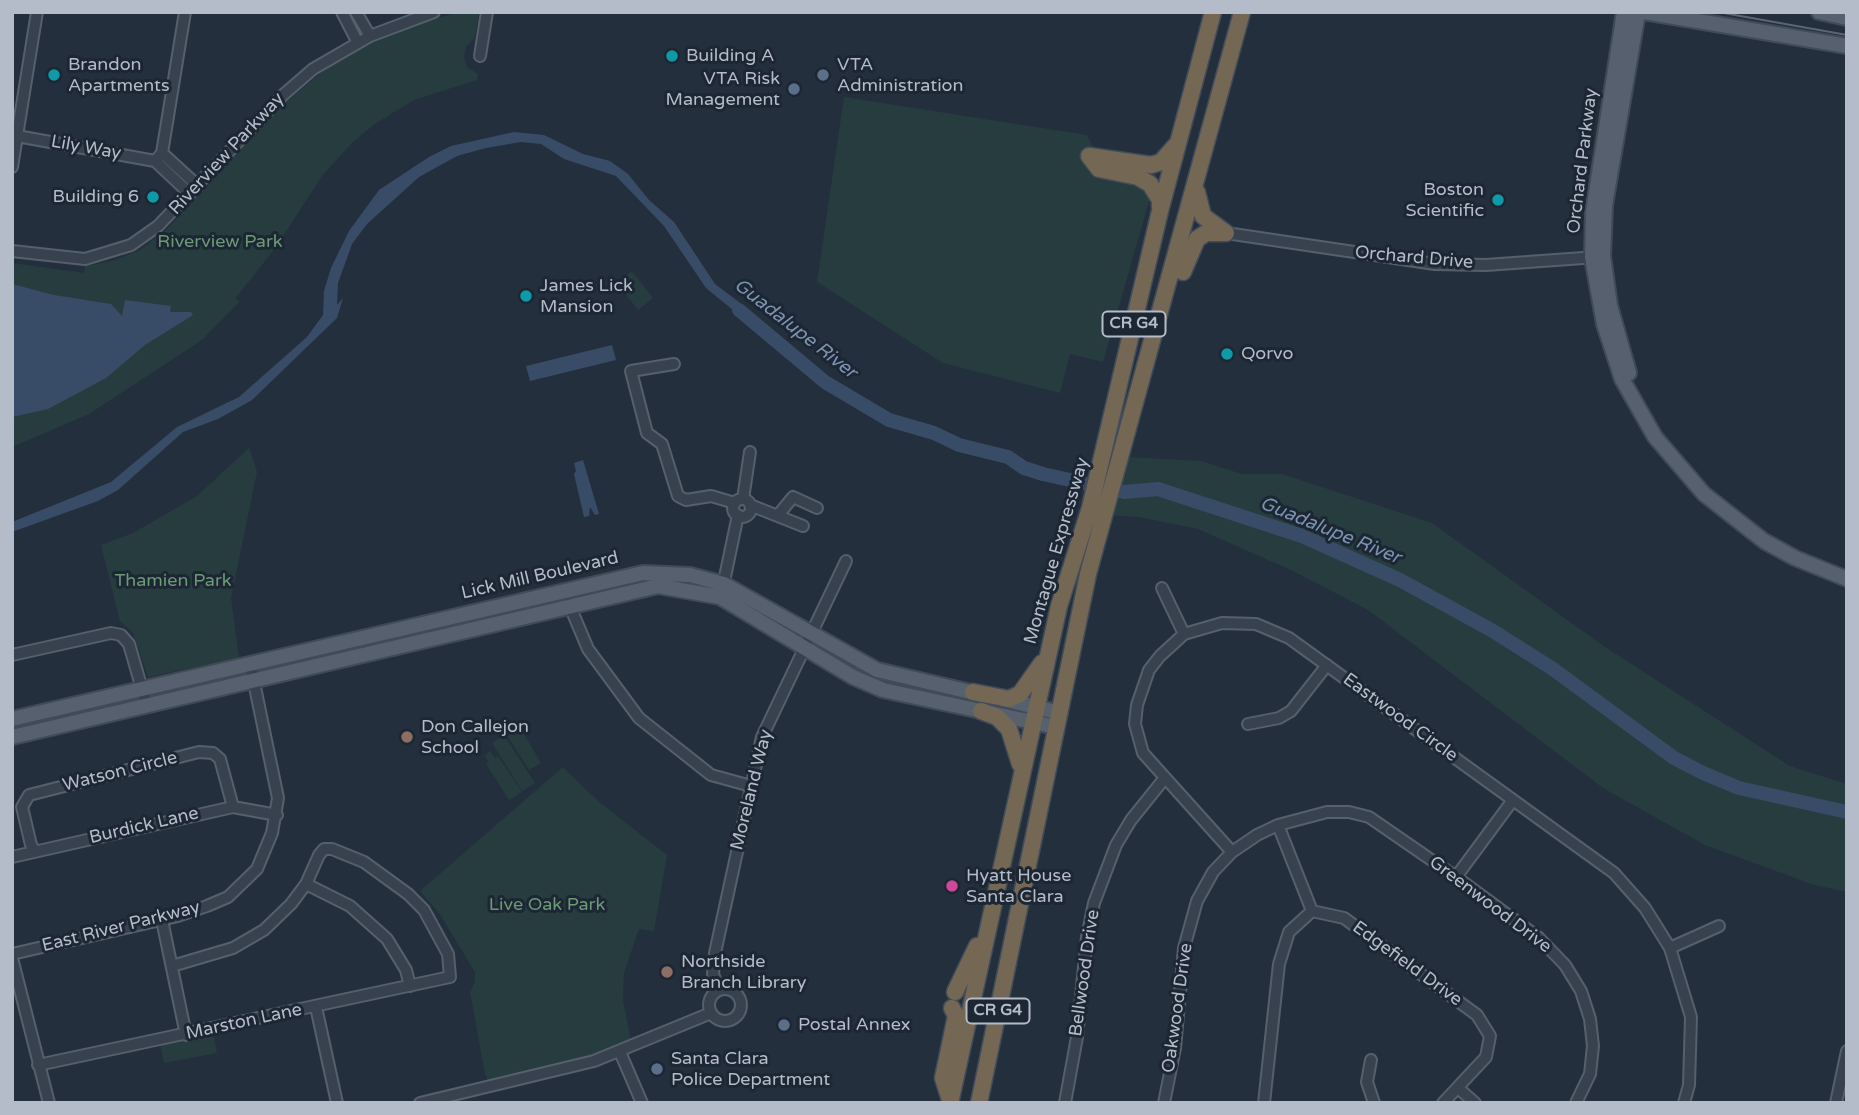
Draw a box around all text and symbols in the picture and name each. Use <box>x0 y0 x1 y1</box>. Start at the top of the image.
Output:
place label: Building A <box>686 45 775 67</box>
marker: Building A <box>664 48 680 64</box>
place label: Brandon Apartments <box>68 54 170 96</box>
place label: VTA Administration <box>837 54 964 96</box>
marker: Brandon Apartments <box>46 67 62 83</box>
marker: VTA Administration <box>815 67 831 83</box>
place label: VTA Risk Management <box>666 68 780 110</box>
marker: VTA Risk Management <box>786 81 802 97</box>
street label: Orchard Parkway <box>1563 87 1603 235</box>
street label: Riverview Parkway <box>165 88 289 220</box>
street label: Lily Way <box>49 131 123 165</box>
place label: Boston Scientific <box>1405 179 1484 222</box>
place label: Building 6 <box>53 186 139 208</box>
marker: Building 6 <box>145 189 161 205</box>
marker: Boston Scientific <box>1490 192 1506 208</box>
park label: Riverview Park <box>157 231 283 253</box>
street label: Orchard Drive <box>1354 242 1474 274</box>
water label: Guadalupe River <box>729 274 861 384</box>
place label: James Lick Mansion <box>540 275 633 318</box>
marker: James Lick Mansion <box>518 288 534 304</box>
road number: CR G4 <box>1102 312 1166 336</box>
place label: Qorvo <box>1241 343 1293 365</box>
marker: Qorvo <box>1219 346 1235 362</box>
street label: Montague Expressway <box>1020 455 1094 647</box>
water label: Guadalupe River <box>1256 492 1404 570</box>
street label: Lick Mill Boulevard <box>459 547 621 605</box>
park label: Thamien Park <box>114 570 232 592</box>
street label: Eastwood Circle <box>1338 669 1462 767</box>
place label: Don Callejon School <box>421 716 529 758</box>
street label: Moreland Way <box>727 727 777 853</box>
marker: Don Callejon School <box>399 729 415 745</box>
street label: Watson Circle <box>60 747 180 797</box>
street label: Burdick Lane <box>87 803 201 849</box>
street label: Greenwood Drive <box>1424 852 1556 958</box>
place label: Hyatt House Santa Clara <box>966 865 1071 908</box>
marker: Hyatt House Santa Clara <box>944 878 960 894</box>
park label: Live Oak Park <box>489 894 605 916</box>
street label: East River Parkway <box>40 897 202 957</box>
street label: Bellwood Drive <box>1065 908 1105 1038</box>
street label: Edgefield Drive <box>1348 917 1466 1011</box>
street label: Oakwood Drive <box>1158 942 1198 1074</box>
place label: Northside Branch Library <box>681 951 806 993</box>
marker: Northside Branch Library <box>659 964 675 980</box>
road number: CR G4 <box>967 998 1030 1023</box>
street label: Marston Lane <box>184 999 304 1045</box>
place label: Postal Annex <box>798 1014 911 1036</box>
marker: Postal Annex <box>776 1017 792 1033</box>
place label: Santa Clara Police Department <box>671 1048 830 1090</box>
marker: Santa Clara Police Department <box>649 1061 665 1077</box>

